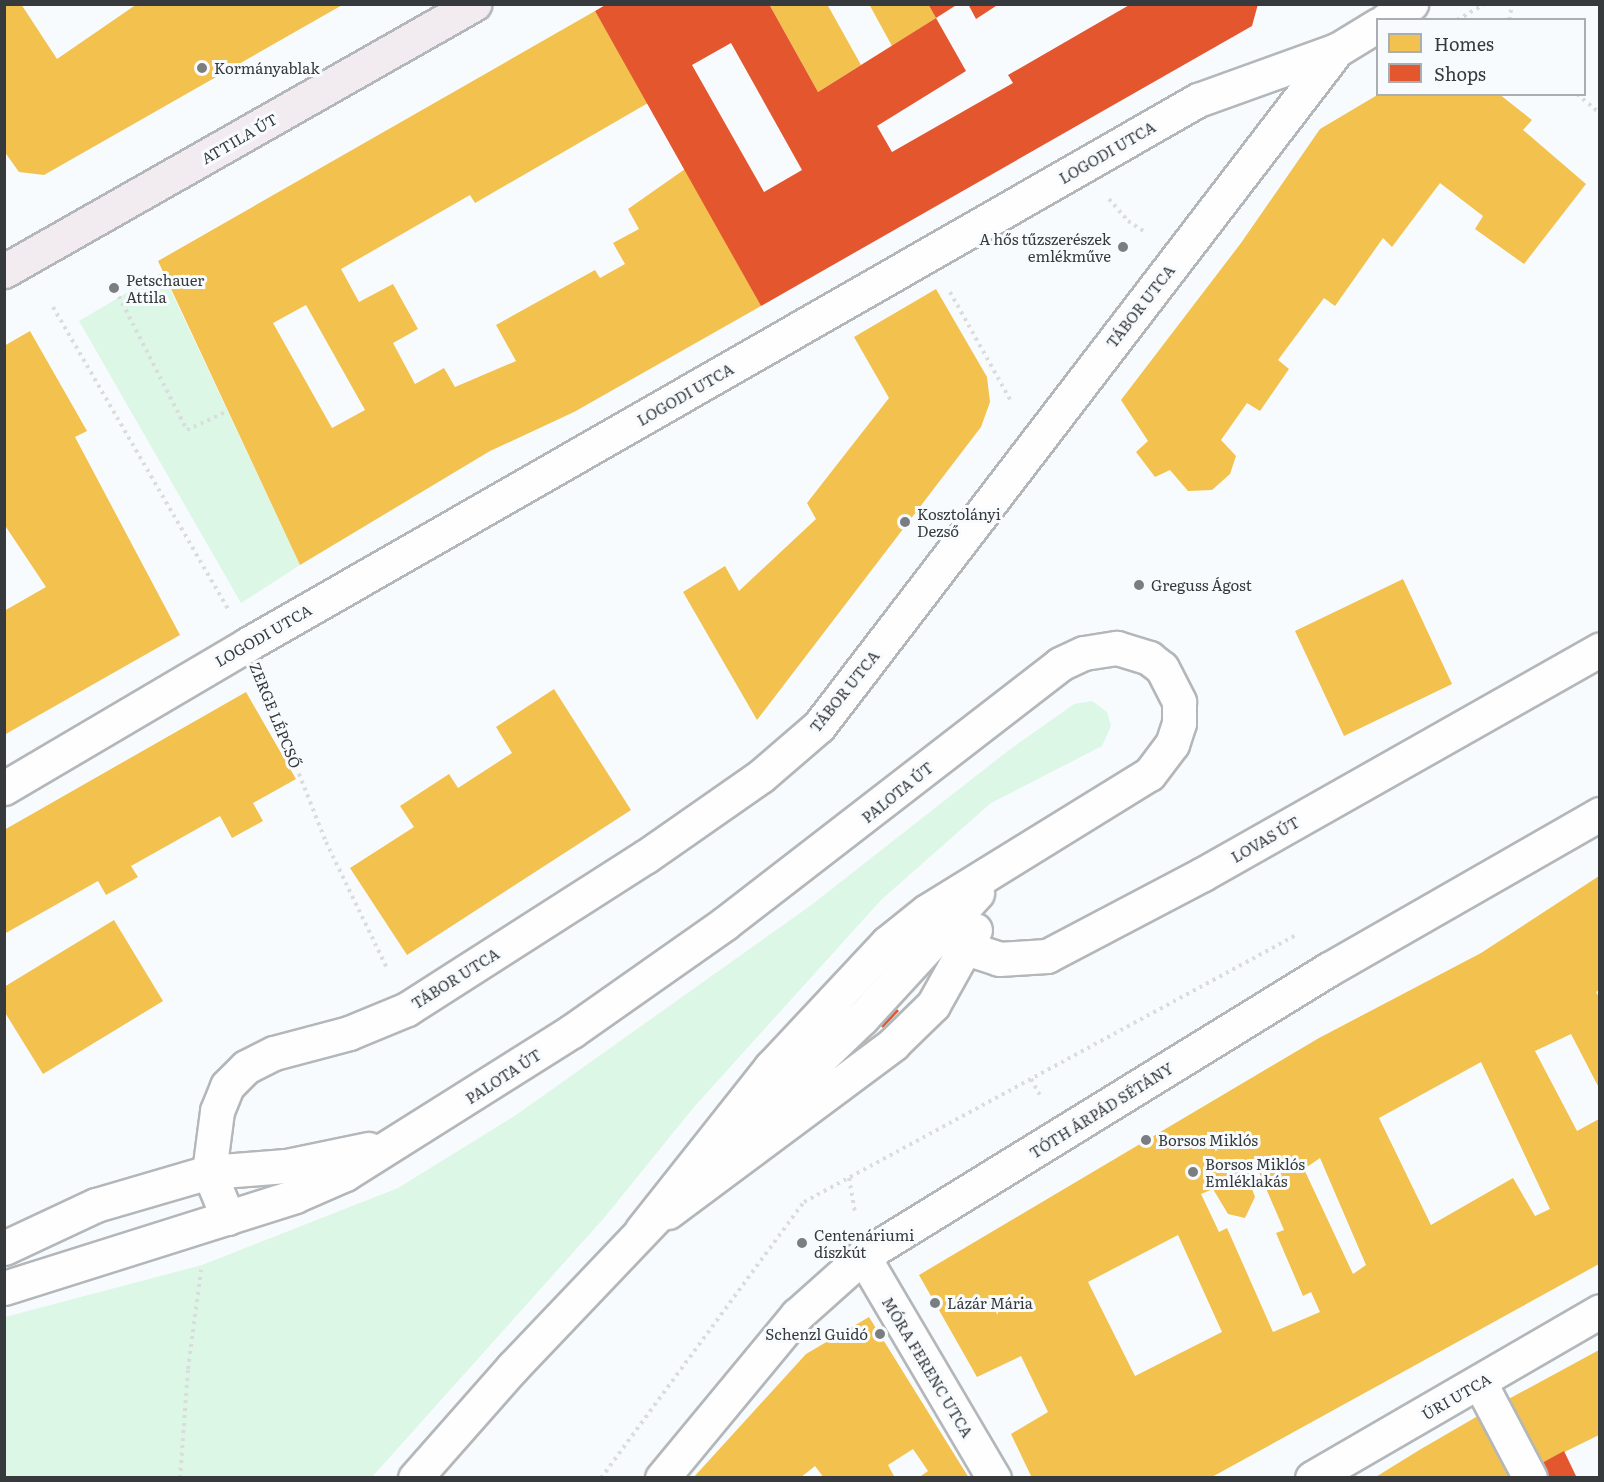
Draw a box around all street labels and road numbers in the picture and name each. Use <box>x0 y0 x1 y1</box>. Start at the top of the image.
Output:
street label: ATTILA ÚT <box>198 109 280 167</box>
street label: LOGODI UTCA <box>1056 117 1158 187</box>
street label: TÁBOR UTCA <box>1102 261 1178 351</box>
street label: LOGODI UTCA <box>634 359 736 429</box>
street label: LOGODI UTCA <box>212 600 314 670</box>
street label: TÁBOR UTCA <box>806 646 882 736</box>
street label: ZERGE LÉPCSŐ <box>247 660 305 770</box>
street label: PALOTA ÚT <box>858 758 936 826</box>
street label: LOVAS ÚT <box>1228 812 1302 866</box>
street label: TÁBOR UTCA <box>408 944 502 1012</box>
street label: PALOTA ÚT <box>462 1045 544 1107</box>
street label: TÓTH ÁRPÁD SÉTÁNY <box>1026 1058 1176 1162</box>
street label: MÓRA FERENC UTCA <box>879 1294 977 1440</box>
street label: ÚRI UTCA <box>1418 1369 1494 1423</box>

